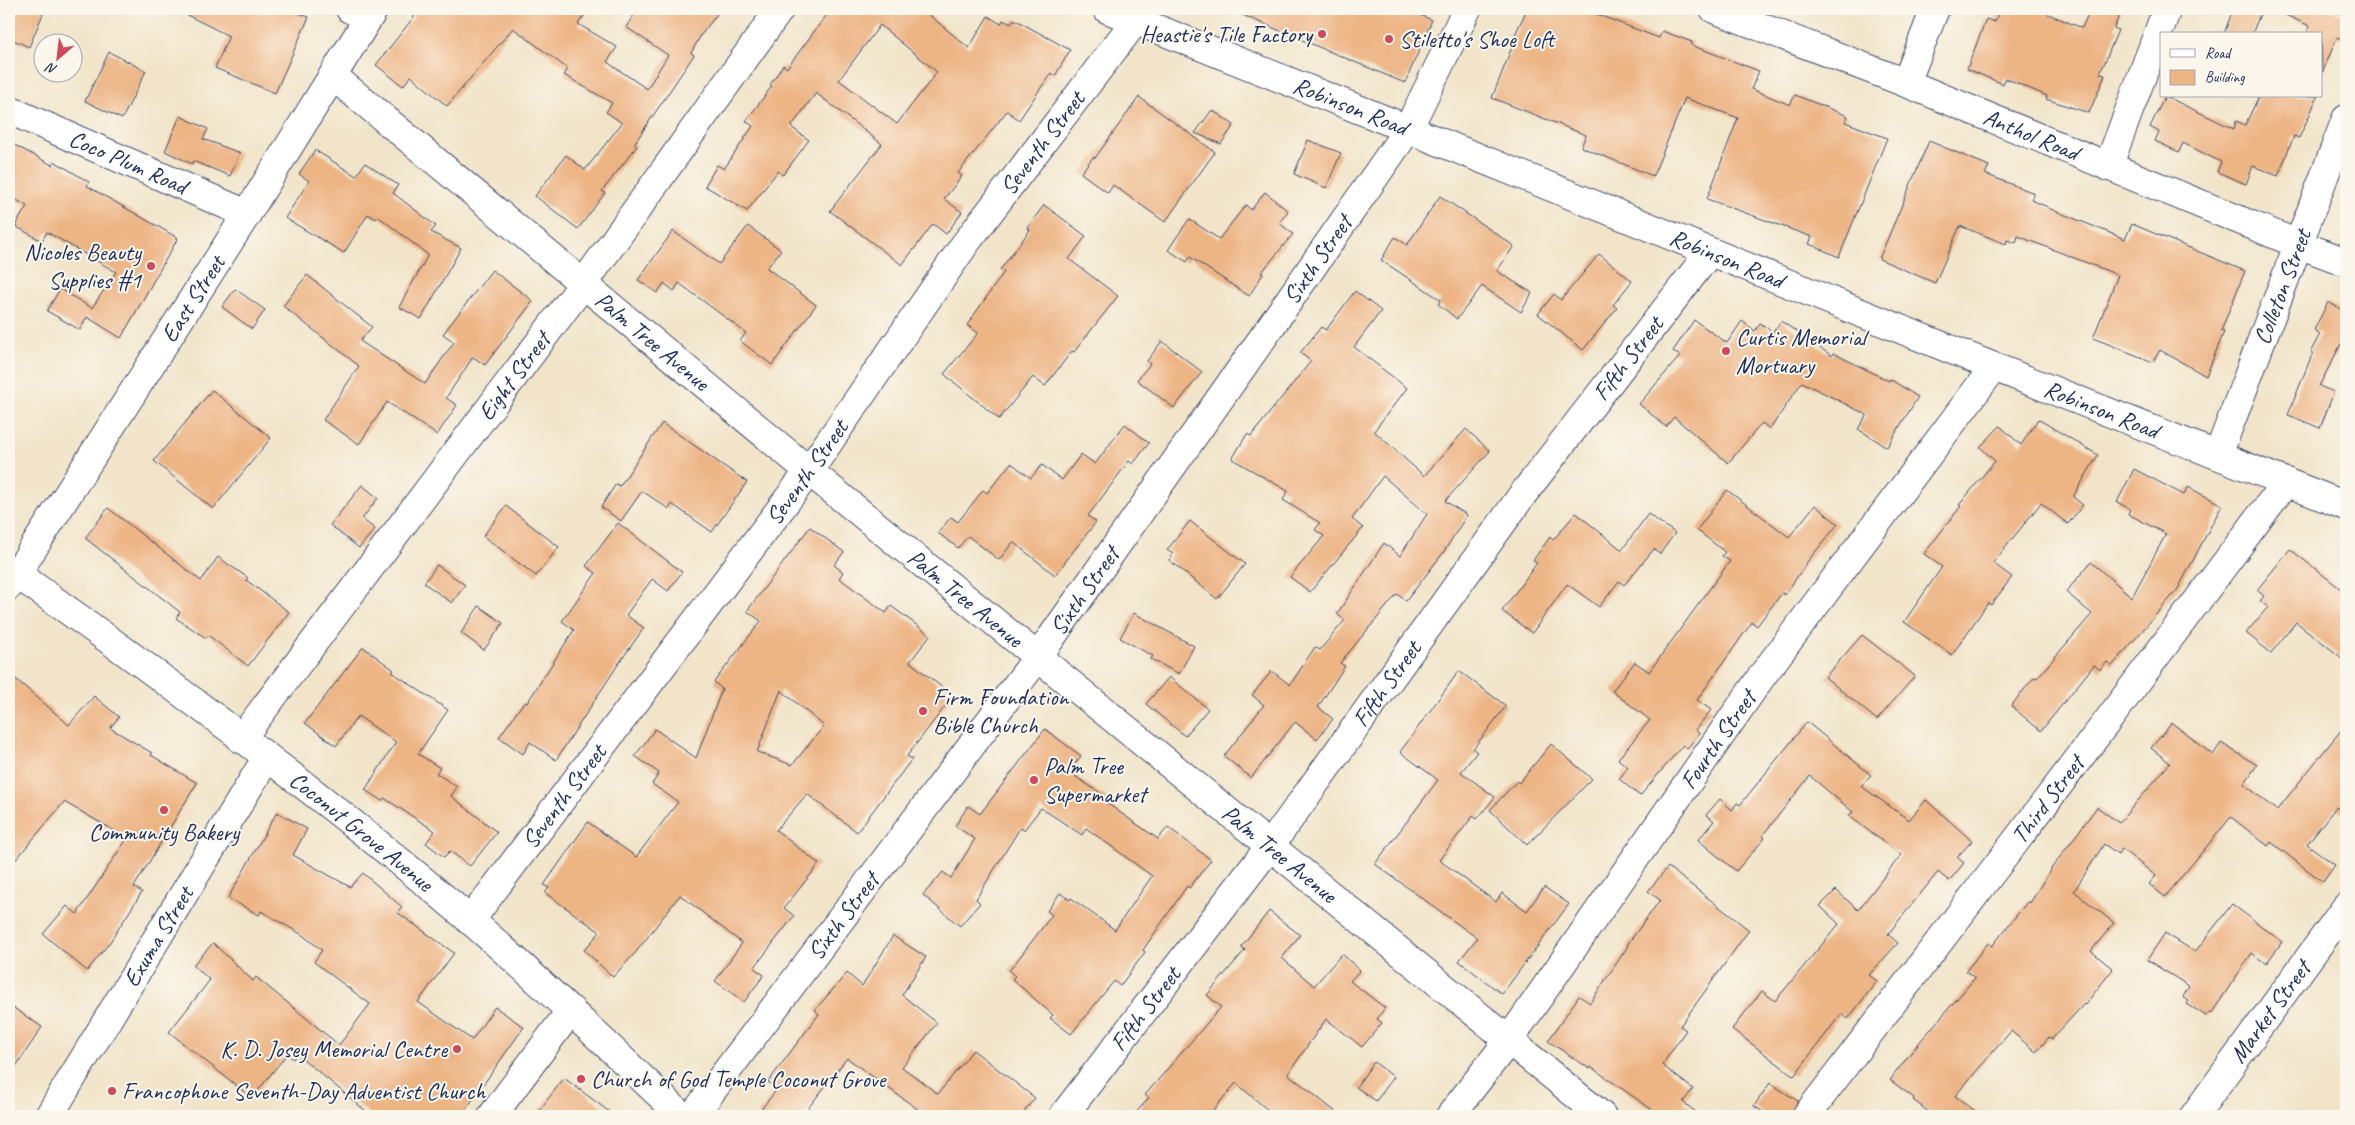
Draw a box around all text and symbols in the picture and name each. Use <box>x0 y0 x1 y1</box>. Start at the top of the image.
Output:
place label: Heastie's Tile Factory <box>1140 19 1314 49</box>
place label: Stiletto's Shoe Loft <box>1399 24 1556 54</box>
marker: Heastie's Tile Factory <box>1316 28 1328 40</box>
north arrow <box>32 32 82 82</box>
legend <box>2160 32 2322 98</box>
marker: Stiletto's Shoe Loft <box>1383 33 1395 45</box>
text: Road <box>2205 44 2232 63</box>
text: N <box>42 58 60 79</box>
text: Building <box>2205 68 2245 87</box>
street label: Robinson Road <box>1289 70 1415 144</box>
street label: Seventh Street <box>993 84 1092 201</box>
street label: Anthol Road <box>1979 101 2086 169</box>
street label: Coco Plum Road <box>65 123 195 202</box>
street label: Sixth Street <box>1276 207 1360 310</box>
street label: Robinson Road <box>1665 222 1791 296</box>
street label: Colleton Street <box>2247 223 2318 349</box>
place label: Nicoles Beauty Supplies #1 <box>24 237 143 295</box>
street label: East Street <box>154 248 233 348</box>
marker: Nicoles Beauty Supplies #1 <box>145 260 157 272</box>
street label: Palm Tree Avenue <box>589 285 717 399</box>
street label: Fifth Street <box>1586 309 1671 407</box>
place label: Curtis Memorial Mortuary <box>1736 322 1869 380</box>
street label: Eight Street <box>471 324 559 426</box>
marker: Curtis Memorial Mortuary <box>1720 345 1732 357</box>
street label: Robinson Road <box>2040 373 2166 447</box>
street label: Seventh Street <box>759 412 856 531</box>
street label: Sixth Street <box>1043 538 1128 641</box>
street label: Palm Tree Avenue <box>902 542 1031 655</box>
street label: Fifth Street <box>1346 633 1429 732</box>
place label: Firm Foundation Bible Church <box>933 682 1069 740</box>
street label: Fourth Street <box>1673 682 1764 795</box>
marker: Firm Foundation Bible Church <box>917 705 929 717</box>
street label: Seventh Street <box>515 737 614 854</box>
street label: Third Street <box>2004 747 2092 850</box>
place label: Palm Tree Supermarket <box>1044 751 1149 809</box>
street label: Coconut Grove Avenue <box>284 765 441 899</box>
marker: Palm Tree Supermarket <box>1028 774 1040 786</box>
street label: Palm Tree Avenue <box>1216 798 1345 911</box>
marker: Community Bakery <box>158 804 170 816</box>
place label: Community Bakery <box>89 817 241 847</box>
street label: Sixth Street <box>801 864 887 966</box>
street label: Exuma Street <box>116 879 201 992</box>
street label: Market Street <box>2223 952 2319 1069</box>
street label: Fifth Street <box>1103 959 1188 1057</box>
place label: K. D. Josey Memorial Centre <box>220 1034 449 1064</box>
marker: K. D. Josey Memorial Centre <box>451 1043 463 1055</box>
place label: Church of God Temple Coconut Grove <box>591 1064 888 1094</box>
marker: Church of God Temple Coconut Grove <box>575 1073 587 1085</box>
place label: Francophone Seventh-Day Adventist Church <box>122 1076 486 1106</box>
marker: Francophone Seventh-Day Adventist Church <box>106 1085 118 1097</box>

